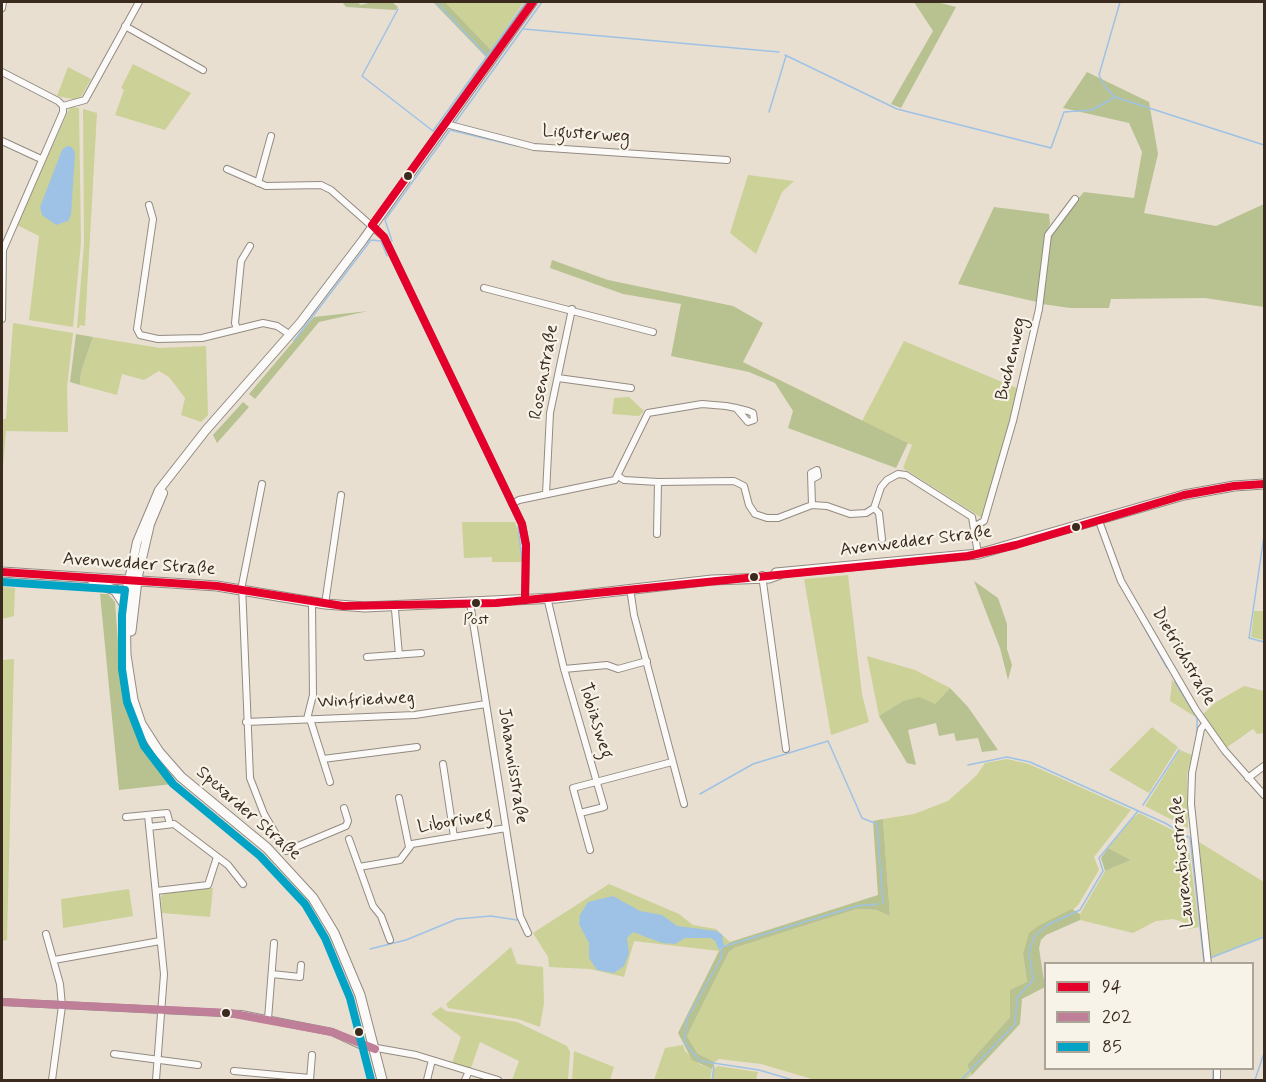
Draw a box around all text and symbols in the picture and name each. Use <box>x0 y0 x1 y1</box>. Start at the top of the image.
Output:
street label: Ligusterweg <box>541 121 631 149</box>
unlabelled marker <box>402 170 414 182</box>
street label: Buchenweg <box>992 316 1032 402</box>
street label: Rosenstraße <box>526 323 564 421</box>
unlabelled marker <box>1070 521 1082 533</box>
street label: Avenwedder Straße <box>839 522 993 562</box>
street label: Avenwedder Straße <box>62 549 216 581</box>
unlabelled marker <box>748 571 760 583</box>
marker: Post <box>470 597 482 609</box>
street label: Dietrichstraße <box>1146 604 1220 710</box>
place label: Post <box>463 611 489 631</box>
street label: Tobiasweg <box>573 680 617 762</box>
street label: Winfriedweg <box>317 688 415 714</box>
street label: Johannisstraße <box>492 706 532 826</box>
street label: Spexarder Straße <box>191 762 305 866</box>
street label: Laurentiusstraße <box>1166 795 1200 929</box>
street label: Liboriweg <box>416 805 494 839</box>
legend <box>1044 962 1254 1070</box>
text: 94 <box>1102 975 1122 999</box>
text: 202 <box>1102 1005 1132 1029</box>
unlabelled marker <box>220 1007 232 1019</box>
unlabelled marker <box>353 1026 365 1038</box>
text: 85 <box>1102 1035 1122 1059</box>

